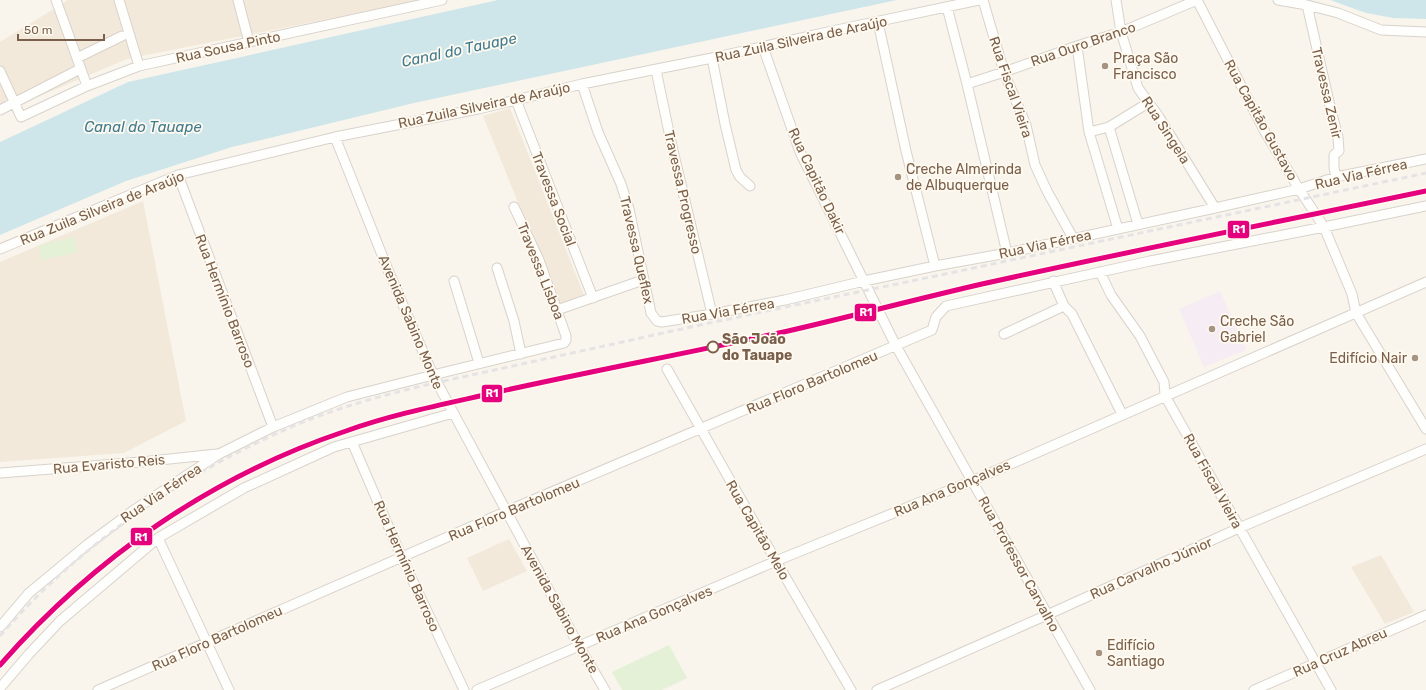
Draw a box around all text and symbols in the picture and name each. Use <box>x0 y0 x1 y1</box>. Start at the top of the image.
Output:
street label: Rua Zuila Silveira de Araújo <box>713 13 889 66</box>
scale bar <box>18 16 104 42</box>
street label: Rua Ouro Branco <box>1028 19 1138 70</box>
text: 50 m <box>24 23 52 37</box>
street label: Rua Sousa Pinto <box>174 28 282 67</box>
water label: Canal do Tauape <box>400 29 519 71</box>
street label: Rua Fiscal Vieira <box>985 34 1036 140</box>
street label: Travessa Zenir <box>1308 46 1345 141</box>
place label: Praça São Francisco <box>1113 50 1178 83</box>
street label: Rua Capitão Gustavo <box>1220 57 1301 184</box>
marker: Praça São Francisco <box>1100 61 1110 71</box>
street label: Rua Zuila Silveira de Araújo <box>396 79 572 132</box>
street label: Rua Singela <box>1138 93 1194 167</box>
water label: Canal do Tauape <box>84 118 202 136</box>
street label: Rua Capitão Dakir <box>784 125 849 238</box>
street label: Travessa Progresso <box>660 129 705 256</box>
street label: Travessa Social <box>528 150 579 249</box>
street label: Rua Via Férrea <box>1313 156 1409 193</box>
place label: Creche Almerinda de Albuquerque <box>906 161 1022 194</box>
street label: Rua Zuila Silveira de Araújo <box>18 168 187 249</box>
marker: Creche Almerinda de Albuquerque <box>893 172 903 182</box>
street label: Travessa Queflex <box>616 195 657 306</box>
street label: Travessa Lisboa <box>513 220 568 322</box>
line badge: R1 <box>1227 220 1250 239</box>
text: R1 <box>1232 223 1246 236</box>
street label: Rua Via Férrea <box>997 226 1093 263</box>
street label: Rua Hermínio Barroso <box>191 232 258 370</box>
street label: Avenida Sabino Monte <box>374 252 447 392</box>
street label: Rua Via Férrea <box>680 295 776 328</box>
line badge: R1 <box>854 303 877 322</box>
text: R1 <box>859 306 873 319</box>
place label: Creche São Gabriel <box>1220 313 1294 346</box>
marker: Creche São Gabriel <box>1207 324 1217 334</box>
place label: São João do Tauape <box>722 331 792 364</box>
marker: São João do Tauape <box>706 340 720 354</box>
street label: Rua Floro Bartolomeu <box>744 347 880 418</box>
place label: Edifício Nair <box>1329 350 1408 367</box>
marker: Edifício Nair <box>1410 353 1420 363</box>
line badge: R1 <box>481 384 503 403</box>
text: R1 <box>485 387 499 400</box>
street label: Rua Fiscal Vieira <box>1179 431 1246 532</box>
street label: Rua Evaristo Reis <box>52 451 166 478</box>
street label: Rua Ana Gonçalves <box>891 456 1013 521</box>
street label: Rua Via Férrea <box>118 460 205 527</box>
street label: Rua Floro Bartolomeu <box>446 474 582 545</box>
street label: Rua Capitão Melo <box>722 477 793 583</box>
street label: Rua Professor Carvalho <box>974 494 1063 635</box>
street label: Rua Hermínio Barroso <box>370 498 443 634</box>
line badge: R1 <box>130 527 153 546</box>
text: R1 <box>134 531 148 544</box>
street label: Rua Carvalho Júnior <box>1087 534 1216 603</box>
street label: Avenida Sabino Monte <box>517 542 602 677</box>
street label: Rua Ana Gonçalves <box>593 582 715 647</box>
street label: Rua Floro Bartolomeu <box>149 602 285 675</box>
street label: Rua Cruz Abreu <box>1291 624 1390 681</box>
place label: Edifício Santiago <box>1107 637 1165 670</box>
marker: Edifício Santiago <box>1094 648 1104 658</box>

